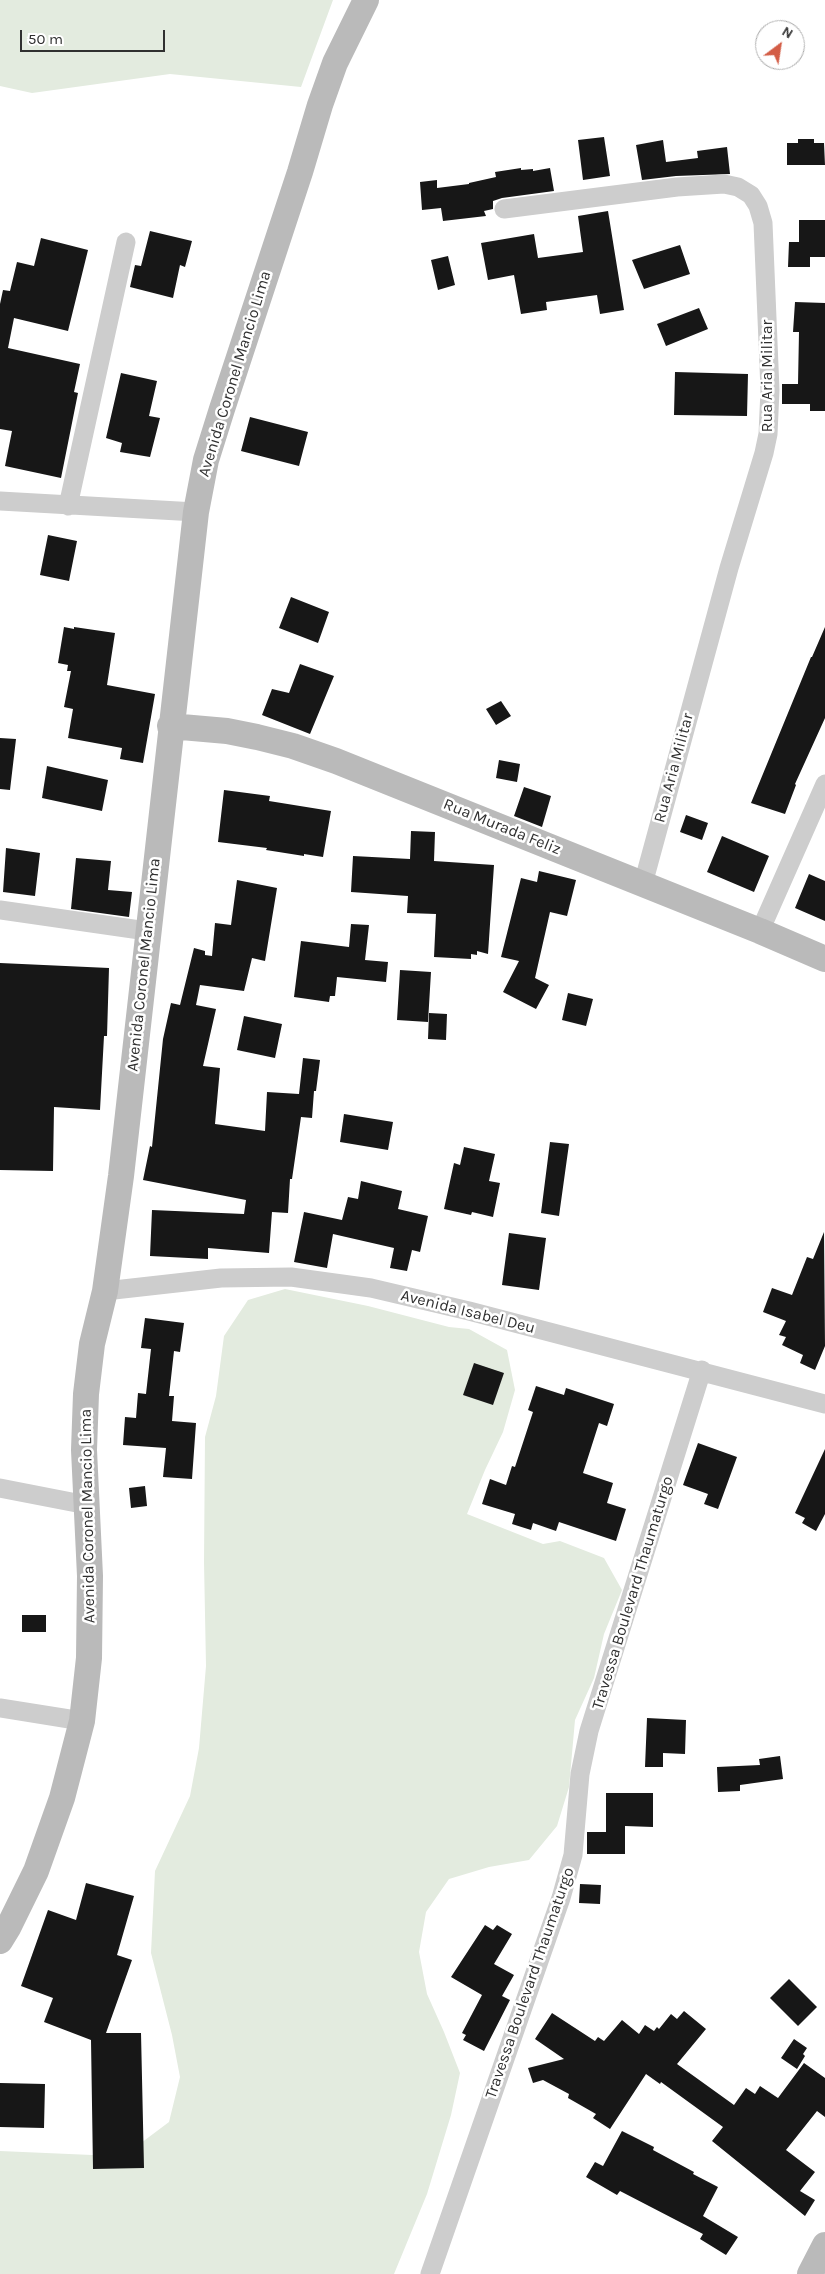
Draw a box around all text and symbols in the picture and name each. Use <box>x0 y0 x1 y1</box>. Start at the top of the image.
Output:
scale bar <box>22 20 168 52</box>
north arrow <box>755 20 805 70</box>
text: N <box>779 23 796 42</box>
text: 50 m <box>28 30 63 48</box>
street label: Avenida Coronel Mancio Lima <box>194 269 276 479</box>
street label: Rua Aria Militar <box>757 320 777 432</box>
street label: Rua Aria Militar <box>650 711 698 825</box>
street label: Rua Murada Feliz <box>440 795 564 859</box>
street label: Avenida Coronel Mancio Lima <box>123 857 165 1073</box>
street label: Avenida Isabel Deu <box>399 1286 537 1338</box>
street label: Avenida Coronel Mancio Lima <box>77 1409 99 1623</box>
street label: Travessa Boulevard Thaumaturgo <box>588 1474 678 1712</box>
street label: Travessa Boulevard Thaumaturgo <box>481 1865 579 2101</box>

